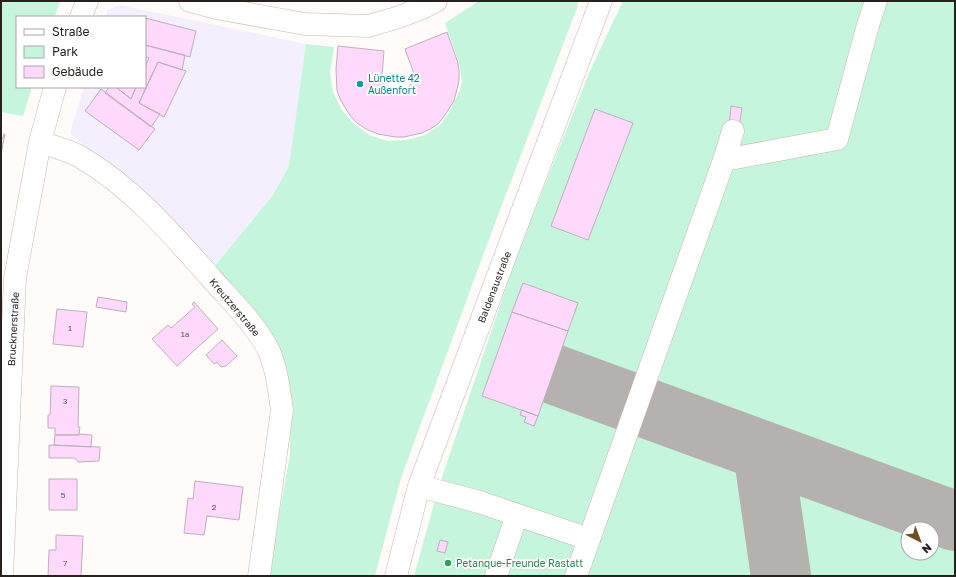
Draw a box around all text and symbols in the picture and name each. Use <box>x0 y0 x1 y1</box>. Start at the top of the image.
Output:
legend <box>16 16 146 88</box>
text: Straße <box>52 24 90 39</box>
text: Park <box>52 44 78 59</box>
text: Gebäude <box>52 64 103 79</box>
place label: Lünette 42 Außenfort <box>368 72 420 96</box>
marker: Lünette 42 Außenfort <box>355 79 365 89</box>
street label: Baldenaustraße <box>475 249 513 324</box>
street label: Kreutzerstraße <box>207 276 263 339</box>
street label: Brucknerstraße <box>5 292 21 366</box>
house number: 1 <box>68 323 72 333</box>
house number: 1a <box>181 329 189 339</box>
house number: 3 <box>63 396 68 406</box>
house number: 5 <box>61 490 66 500</box>
house number: 2 <box>212 502 217 512</box>
north arrow <box>900 521 940 561</box>
text: N <box>920 541 934 556</box>
place label: Petanque-Freunde Rastatt <box>456 557 583 569</box>
house number: 7 <box>63 558 67 568</box>
marker: Petanque-Freunde Rastatt <box>443 558 453 568</box>

